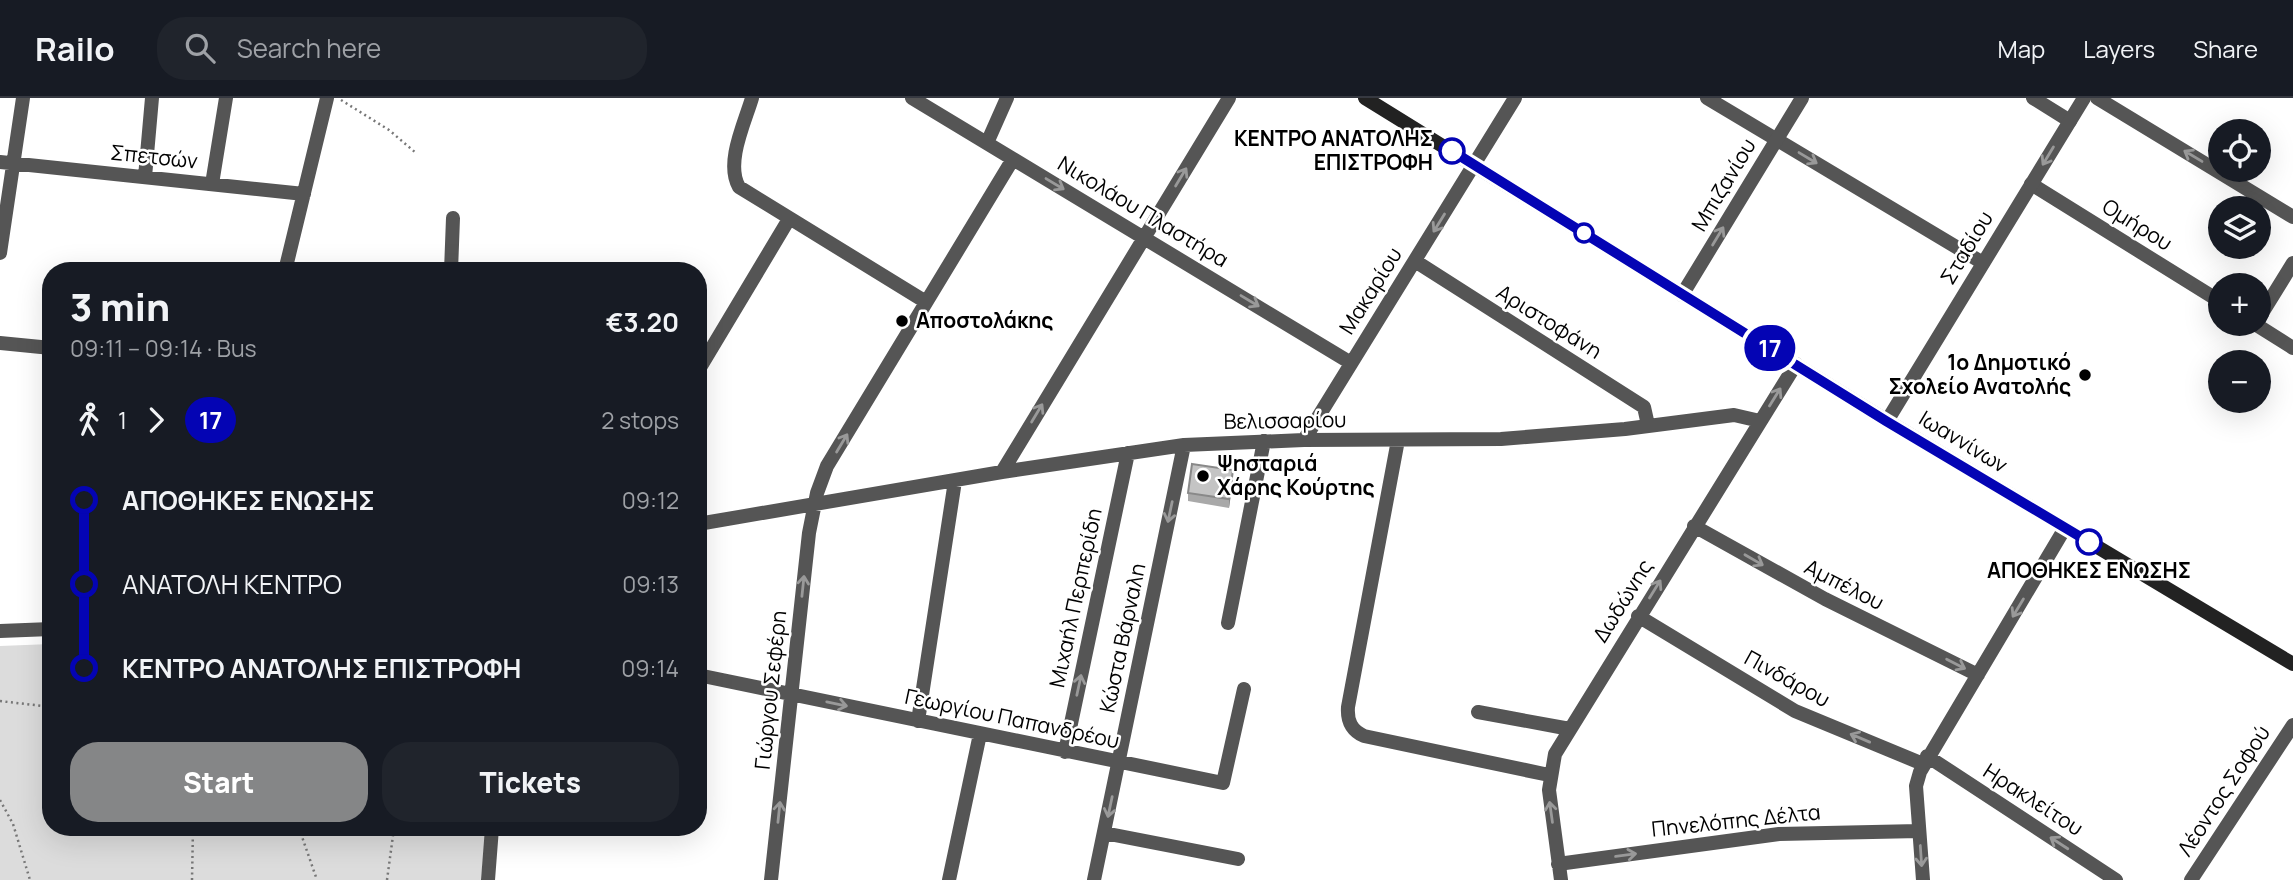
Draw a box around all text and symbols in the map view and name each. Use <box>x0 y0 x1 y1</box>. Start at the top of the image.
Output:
search box <box>157 17 647 80</box>
text: Railo <box>35 26 115 71</box>
icon: search <box>181 29 219 67</box>
text: Search here <box>237 30 381 66</box>
text: Map <box>1998 32 2045 65</box>
text: Layers <box>2083 32 2155 65</box>
text: Share <box>2193 32 2258 65</box>
map controls <box>2208 119 2271 413</box>
button: locate <box>2208 119 2271 182</box>
place label: ΚΕΝΤΡΟ ΑΝΑΤΟΛΗΣ ΕΠΙΣΤΡΟΦΗ <box>1234 124 1433 176</box>
street label: Μπιζανίου <box>1685 133 1762 236</box>
street label: Σπετσών <box>109 138 199 175</box>
marker: ΚΕΝΤΡΟ ΑΝΑΤΟΛΗΣ ΕΠΙΣΤΡΟΦΗ <box>1439 138 1465 164</box>
one-way arrow <box>2041 146 2055 166</box>
one-way arrow <box>2183 148 2203 162</box>
street label: Νικολάου Πλαστήρα <box>1053 149 1234 273</box>
one-way arrow <box>1797 152 1817 166</box>
one-way arrow <box>1174 168 1188 188</box>
one-way arrow <box>1044 177 1064 191</box>
street label: Ομήρου <box>2097 192 2178 257</box>
button: layers <box>2208 196 2271 259</box>
street label: Σταδίου <box>1933 206 1999 289</box>
one-way arrow <box>1432 212 1446 232</box>
unlabelled marker <box>1574 223 1594 243</box>
one-way arrow <box>1711 227 1725 247</box>
street label: Μακαρίου <box>1332 242 1408 339</box>
button: + <box>2208 273 2271 336</box>
street label: Αριστοφάνη <box>1492 278 1607 365</box>
text: 3 min <box>70 280 170 332</box>
one-way arrow <box>1239 295 1259 309</box>
text: €3.20 <box>606 304 679 340</box>
place label: Αποστολάκης <box>916 306 1053 334</box>
marker: Αποστολάκης <box>894 313 910 329</box>
line badge: 17 <box>1738 325 1802 371</box>
text: 17 <box>1758 331 1782 364</box>
text: 09:11 – 09:14 · Bus <box>70 332 257 364</box>
place label: 1ο Δημοτικό Σχολείο Ανατολής <box>1888 348 2071 400</box>
button: − <box>2208 350 2271 413</box>
marker: 1ο Δημοτικό Σχολείο Ανατολής <box>2077 367 2093 383</box>
one-way arrow <box>1769 387 1783 407</box>
icon: walk <box>70 401 108 439</box>
icon: forward <box>137 401 175 439</box>
text: 17 <box>199 403 222 436</box>
text: 1 <box>118 404 127 436</box>
text: 2 stops <box>601 404 679 436</box>
one-way arrow <box>1030 404 1044 424</box>
street label: Ιωαννίνων <box>1914 404 2013 479</box>
street label: Βελισσαρίου <box>1223 405 1347 435</box>
one-way arrow <box>835 433 849 453</box>
place label: Ψησταριά Χάρης Κούρτης <box>1217 449 1375 501</box>
marker: Ψησταριά Χάρης Κούρτης <box>1195 468 1211 484</box>
text: ΑΠΟΘΗΚΕΣ ΕΝΩΣΗΣ <box>122 482 375 518</box>
text: 09:12 <box>622 484 679 516</box>
one-way arrow <box>1163 500 1177 523</box>
street label: Μιχαήλ Περπερίδη <box>1042 506 1108 690</box>
marker: ΑΠΟΘΗΚΕΣ ΕΝΩΣΗΣ <box>2076 529 2102 555</box>
street label: Αμπέλου <box>1800 552 1889 616</box>
one-way arrow <box>1743 553 1763 567</box>
street label: Δωδώνης <box>1586 554 1659 647</box>
place label: ΑΠΟΘΗΚΕΣ ΕΝΩΣΗΣ <box>1987 556 2191 584</box>
street label: Κώστα Βάρναλη <box>1093 561 1152 715</box>
text: ΑΝΑΤΟΛΗ ΚΕΝΤΡΟ <box>122 566 342 602</box>
text: 09:13 <box>622 568 679 600</box>
one-way arrow <box>797 575 810 598</box>
one-way arrow <box>1648 580 1662 600</box>
one-way arrow <box>2011 597 2025 617</box>
street label: Γιώργου Σεφέρη <box>748 609 792 771</box>
street label: Πινδάρου <box>1740 643 1835 713</box>
text: ΚΕΝΤΡΟ ΑΝΑΤΟΛΗΣ ΕΠΙΣΤΡΟΦΗ <box>122 650 521 686</box>
text: 09:14 <box>621 652 679 684</box>
one-way arrow <box>1945 658 1966 672</box>
one-way arrow <box>1073 674 1087 697</box>
street label: Γεωργίου Παπανδρέου <box>903 682 1122 754</box>
one-way arrow <box>825 697 848 711</box>
street label: Λέοντος Σοφού <box>2170 720 2276 861</box>
one-way arrow <box>1850 731 1871 744</box>
button: Start <box>70 742 368 822</box>
button: Tickets <box>382 742 679 822</box>
street label: Ηρακλείτου <box>1978 757 2089 842</box>
one-way arrow <box>1102 795 1116 818</box>
street label: Πηνελόπης Δέλτα <box>1650 797 1822 843</box>
one-way arrow <box>773 801 786 824</box>
one-way arrow <box>1544 802 1557 824</box>
one-way arrow <box>2050 835 2069 850</box>
one-way arrow <box>1915 845 1928 867</box>
one-way arrow <box>1614 848 1637 861</box>

